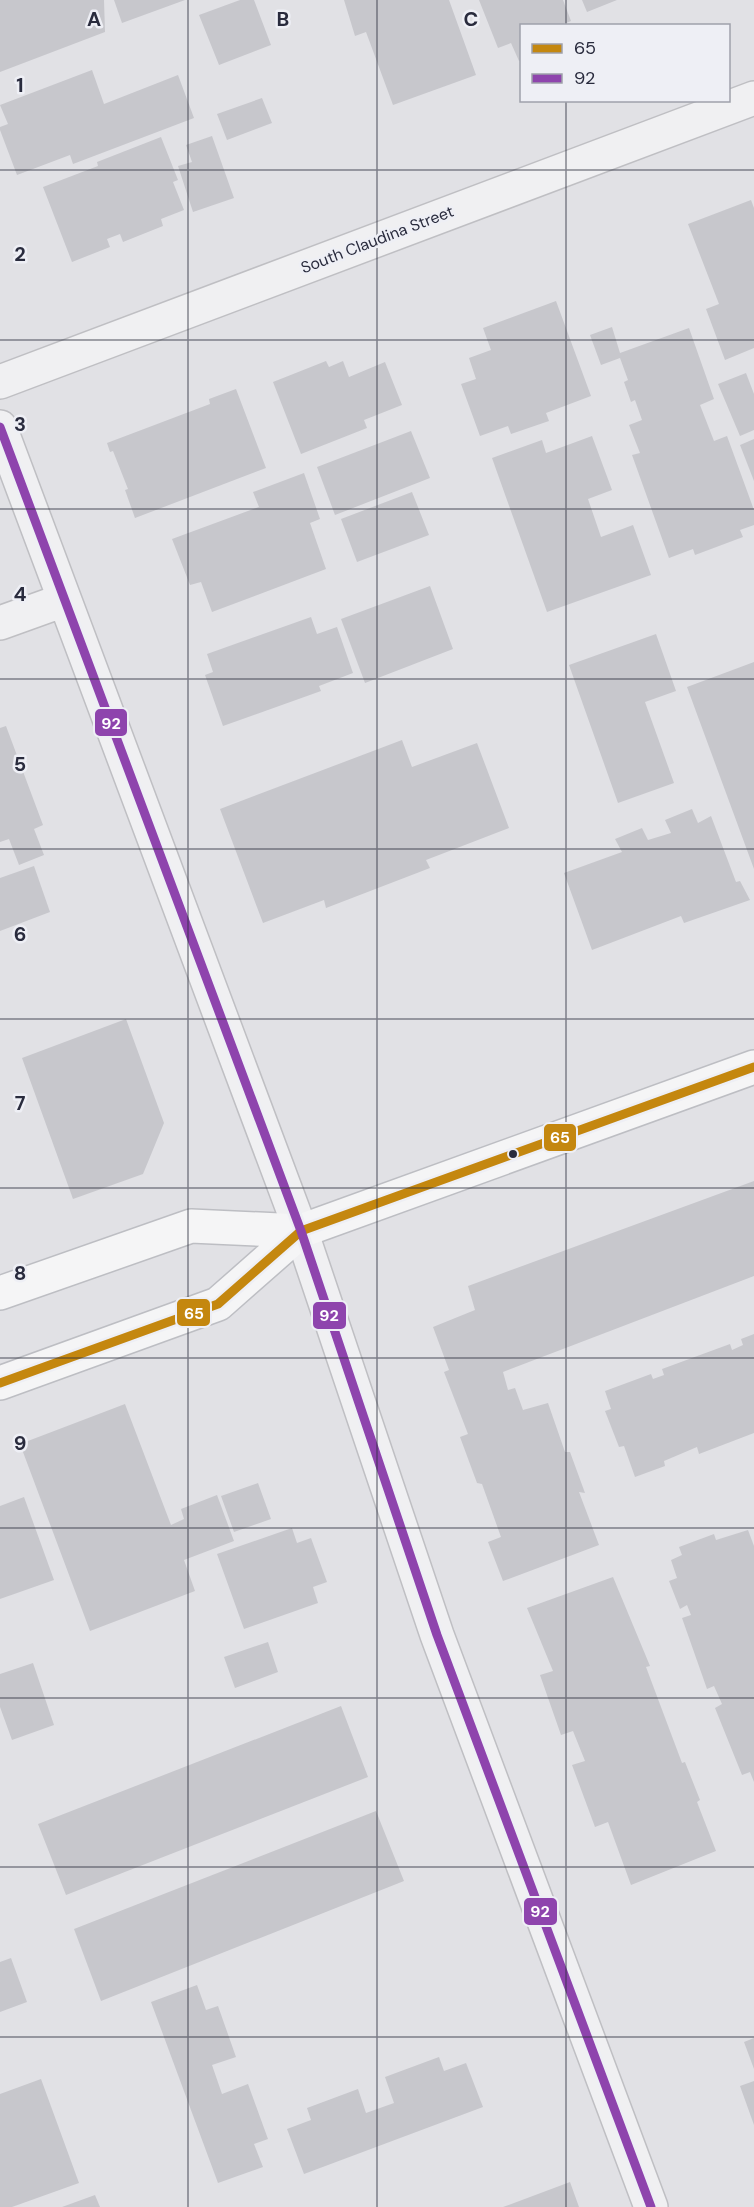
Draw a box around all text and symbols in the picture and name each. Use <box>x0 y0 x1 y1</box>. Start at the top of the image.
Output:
text: A <box>87 6 101 32</box>
text: B <box>277 6 289 32</box>
text: C <box>464 6 478 32</box>
legend <box>520 24 730 102</box>
text: 65 <box>574 36 596 60</box>
text: 92 <box>574 66 595 90</box>
text: 1 <box>16 72 24 98</box>
street label: South Claudina Street <box>298 201 457 278</box>
text: 2 <box>14 241 26 267</box>
text: 3 <box>14 411 26 437</box>
text: 4 <box>14 581 27 607</box>
line badge: 92 <box>94 708 128 737</box>
text: 92 <box>101 713 121 734</box>
text: 5 <box>14 751 26 777</box>
text: 6 <box>14 921 26 947</box>
text: 7 <box>15 1090 26 1116</box>
line badge: 65 <box>543 1123 577 1152</box>
text: 65 <box>550 1127 570 1148</box>
unlabelled marker <box>507 1148 519 1160</box>
text: 8 <box>14 1260 26 1286</box>
line badge: 65 <box>176 1298 211 1327</box>
line badge: 92 <box>312 1301 347 1330</box>
text: 65 <box>184 1303 204 1324</box>
text: 92 <box>319 1305 339 1326</box>
text: 9 <box>14 1430 26 1456</box>
line badge: 92 <box>523 1897 558 1926</box>
text: 92 <box>530 1901 550 1922</box>

